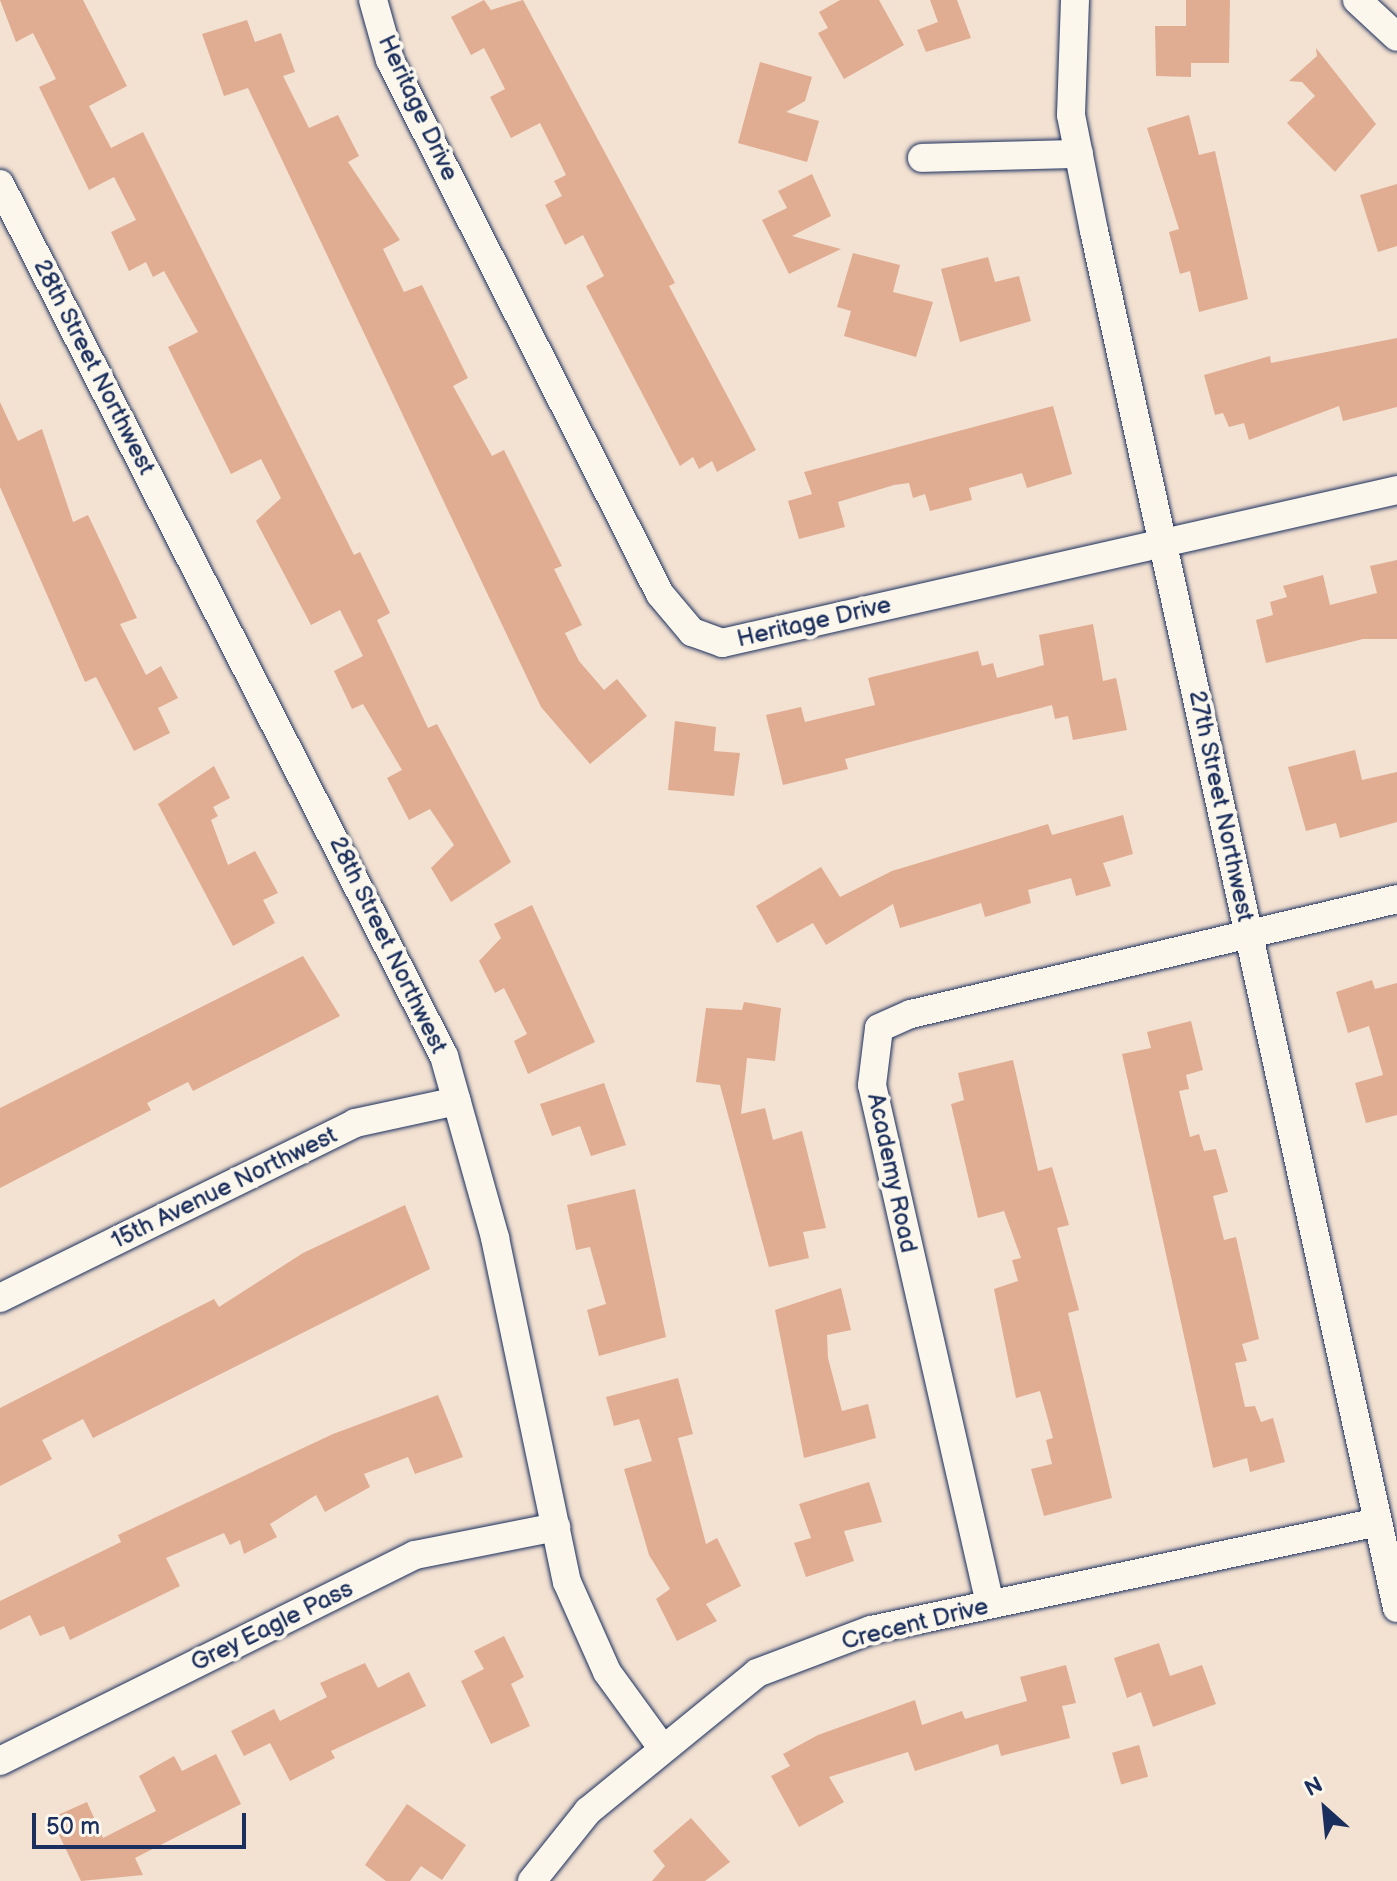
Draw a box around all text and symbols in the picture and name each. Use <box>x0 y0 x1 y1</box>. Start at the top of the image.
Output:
street label: Heritage Drive <box>372 31 464 185</box>
street label: 28th Street Northwest <box>27 254 161 480</box>
street label: Heritage Drive <box>734 590 894 654</box>
street label: 27th Street Northwest <box>1182 688 1260 924</box>
street label: 28th Street Northwest <box>323 832 453 1058</box>
street label: Academy Road <box>861 1090 923 1256</box>
street label: 15th Avenue Northwest <box>106 1121 342 1255</box>
street label: Grey Eagle Pass <box>186 1574 358 1678</box>
street label: Crecent Drive <box>839 1592 991 1656</box>
north arrow <box>1285 1769 1365 1849</box>
text: N <box>1300 1771 1327 1803</box>
scale bar <box>36 1797 250 1847</box>
text: 50 m <box>46 1812 100 1841</box>

